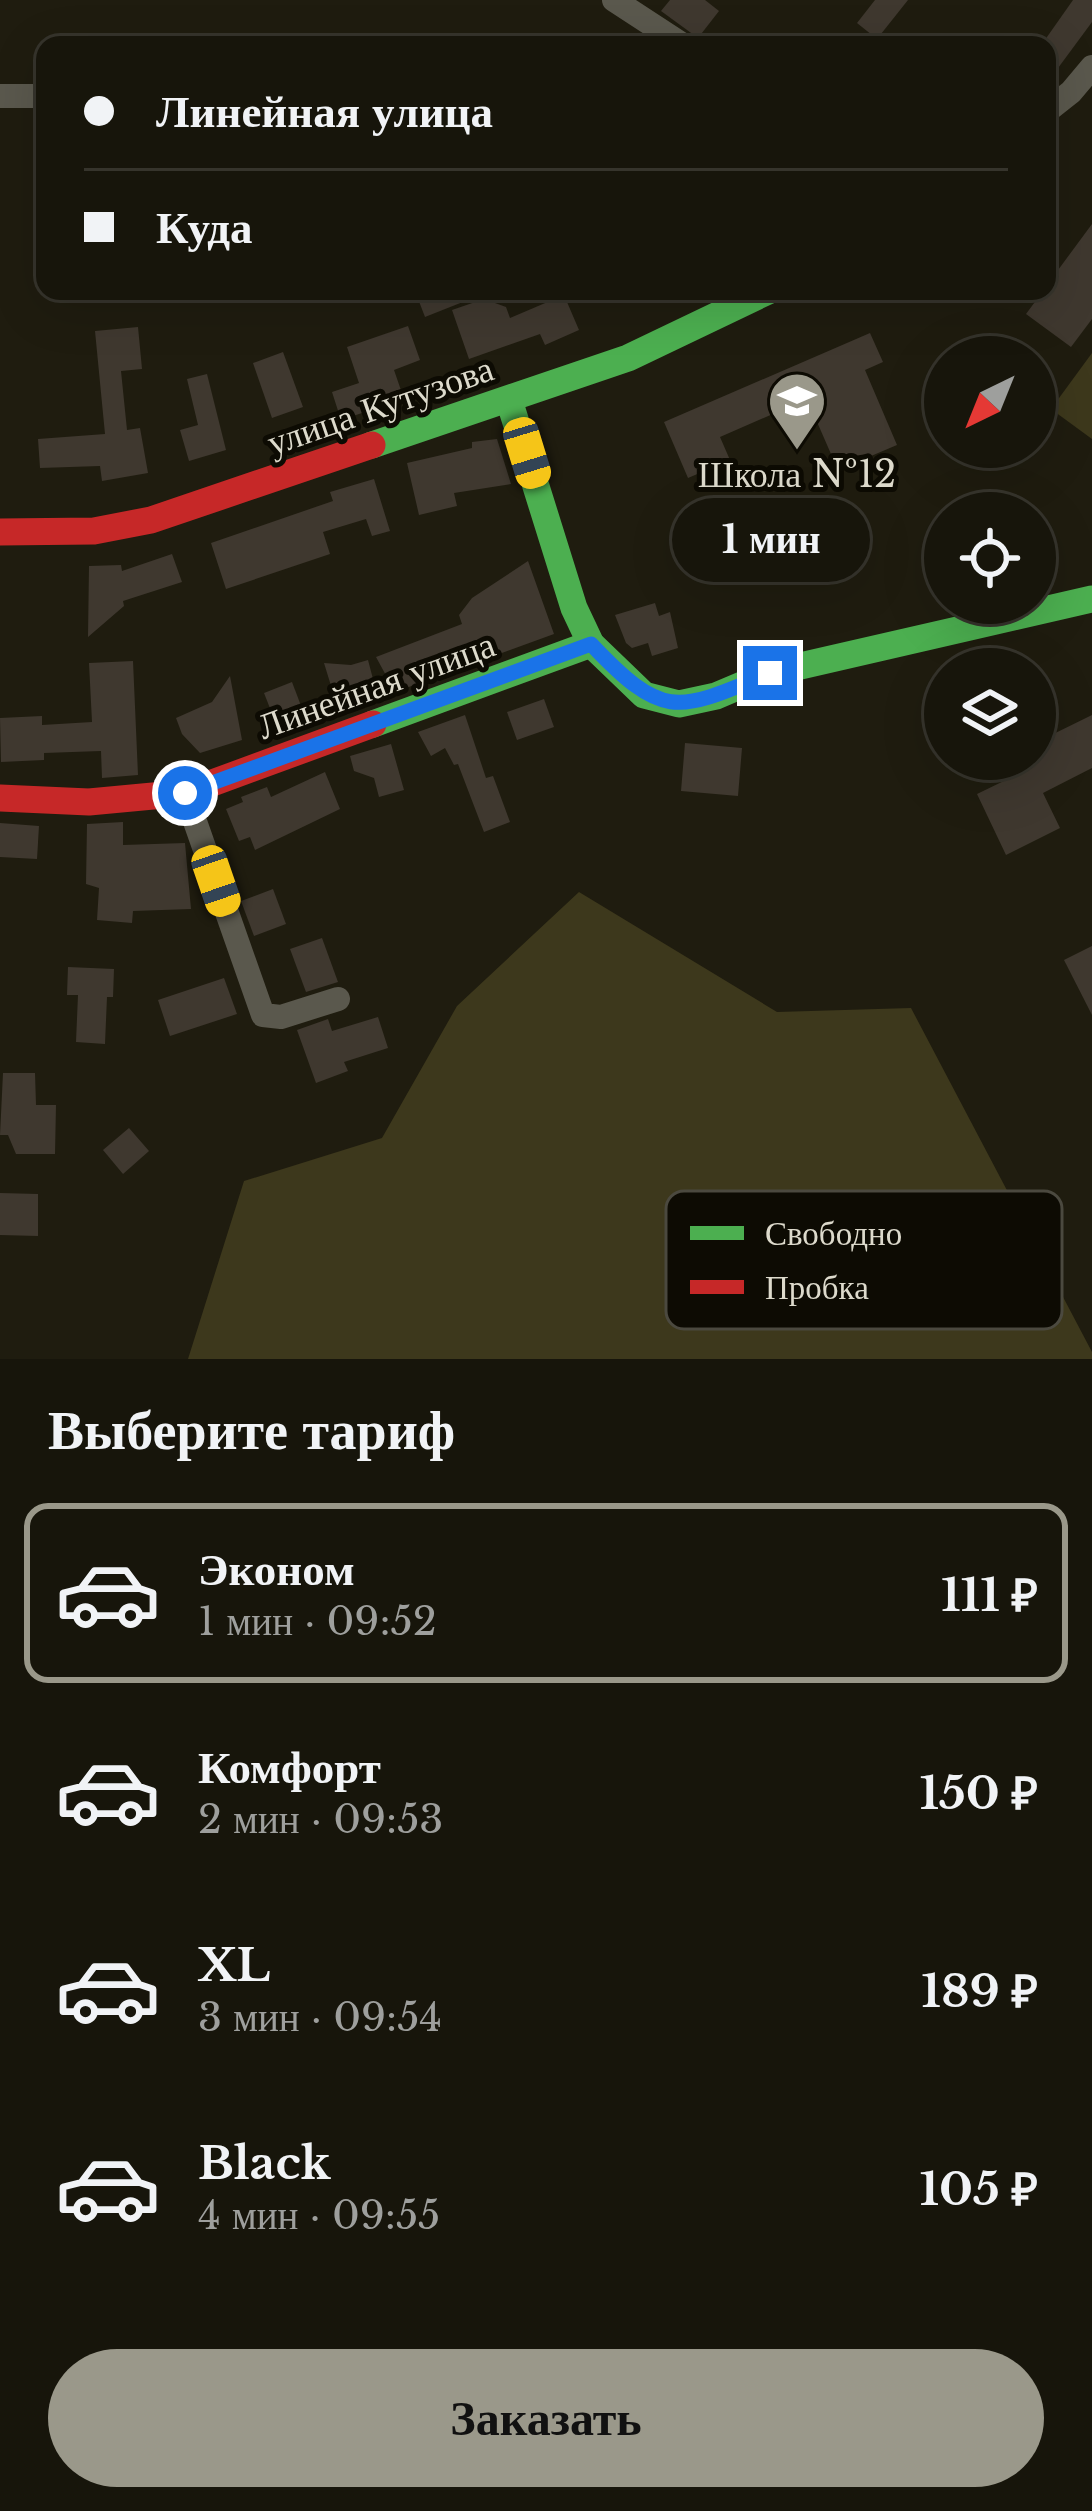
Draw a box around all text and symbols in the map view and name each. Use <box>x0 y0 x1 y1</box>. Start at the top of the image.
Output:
text: Линейная улица <box>156 83 493 139</box>
text: Куда <box>156 199 252 255</box>
north arrow <box>924 336 1056 468</box>
map controls <box>924 336 1056 780</box>
street label: улица Кутузова <box>261 346 499 465</box>
school or university icon: Школа №12 <box>766 370 828 452</box>
car <box>499 413 555 493</box>
place label: Школа №12 <box>698 452 896 497</box>
button: locate <box>924 492 1056 624</box>
callout: 1 мин <box>671 499 869 583</box>
text: 1 мин <box>722 515 820 564</box>
street label: Линейная улица <box>251 622 501 749</box>
route end <box>743 646 797 700</box>
button: layers <box>924 648 1056 780</box>
route start <box>158 766 212 820</box>
car <box>187 841 245 921</box>
legend <box>666 1191 1062 1329</box>
text: Свободно <box>765 1213 902 1254</box>
text: Пробка <box>765 1267 869 1308</box>
text: Выберите тариф <box>48 1397 455 1464</box>
icon: car <box>54 1539 162 1647</box>
text: Эконом <box>198 1541 355 1597</box>
text: 111 ₽ <box>941 1567 1038 1623</box>
text: 1 мин · 09:52 <box>198 1597 437 1646</box>
icon: car <box>54 1737 162 1845</box>
text: Комфорт <box>198 1739 381 1795</box>
text: 150 ₽ <box>919 1765 1038 1821</box>
text: 2 мин · 09:53 <box>198 1795 443 1844</box>
icon: car <box>54 1935 162 2043</box>
text: XL <box>198 1937 270 1993</box>
text: 189 ₽ <box>921 1963 1038 2019</box>
text: 3 мин · 09:54 <box>198 1993 442 2042</box>
icon: car <box>54 2133 162 2241</box>
text: Black <box>198 2135 331 2191</box>
text: 105 ₽ <box>919 2161 1038 2217</box>
text: 4 мин · 09:55 <box>198 2191 440 2240</box>
button: Заказать <box>48 2349 1044 2487</box>

